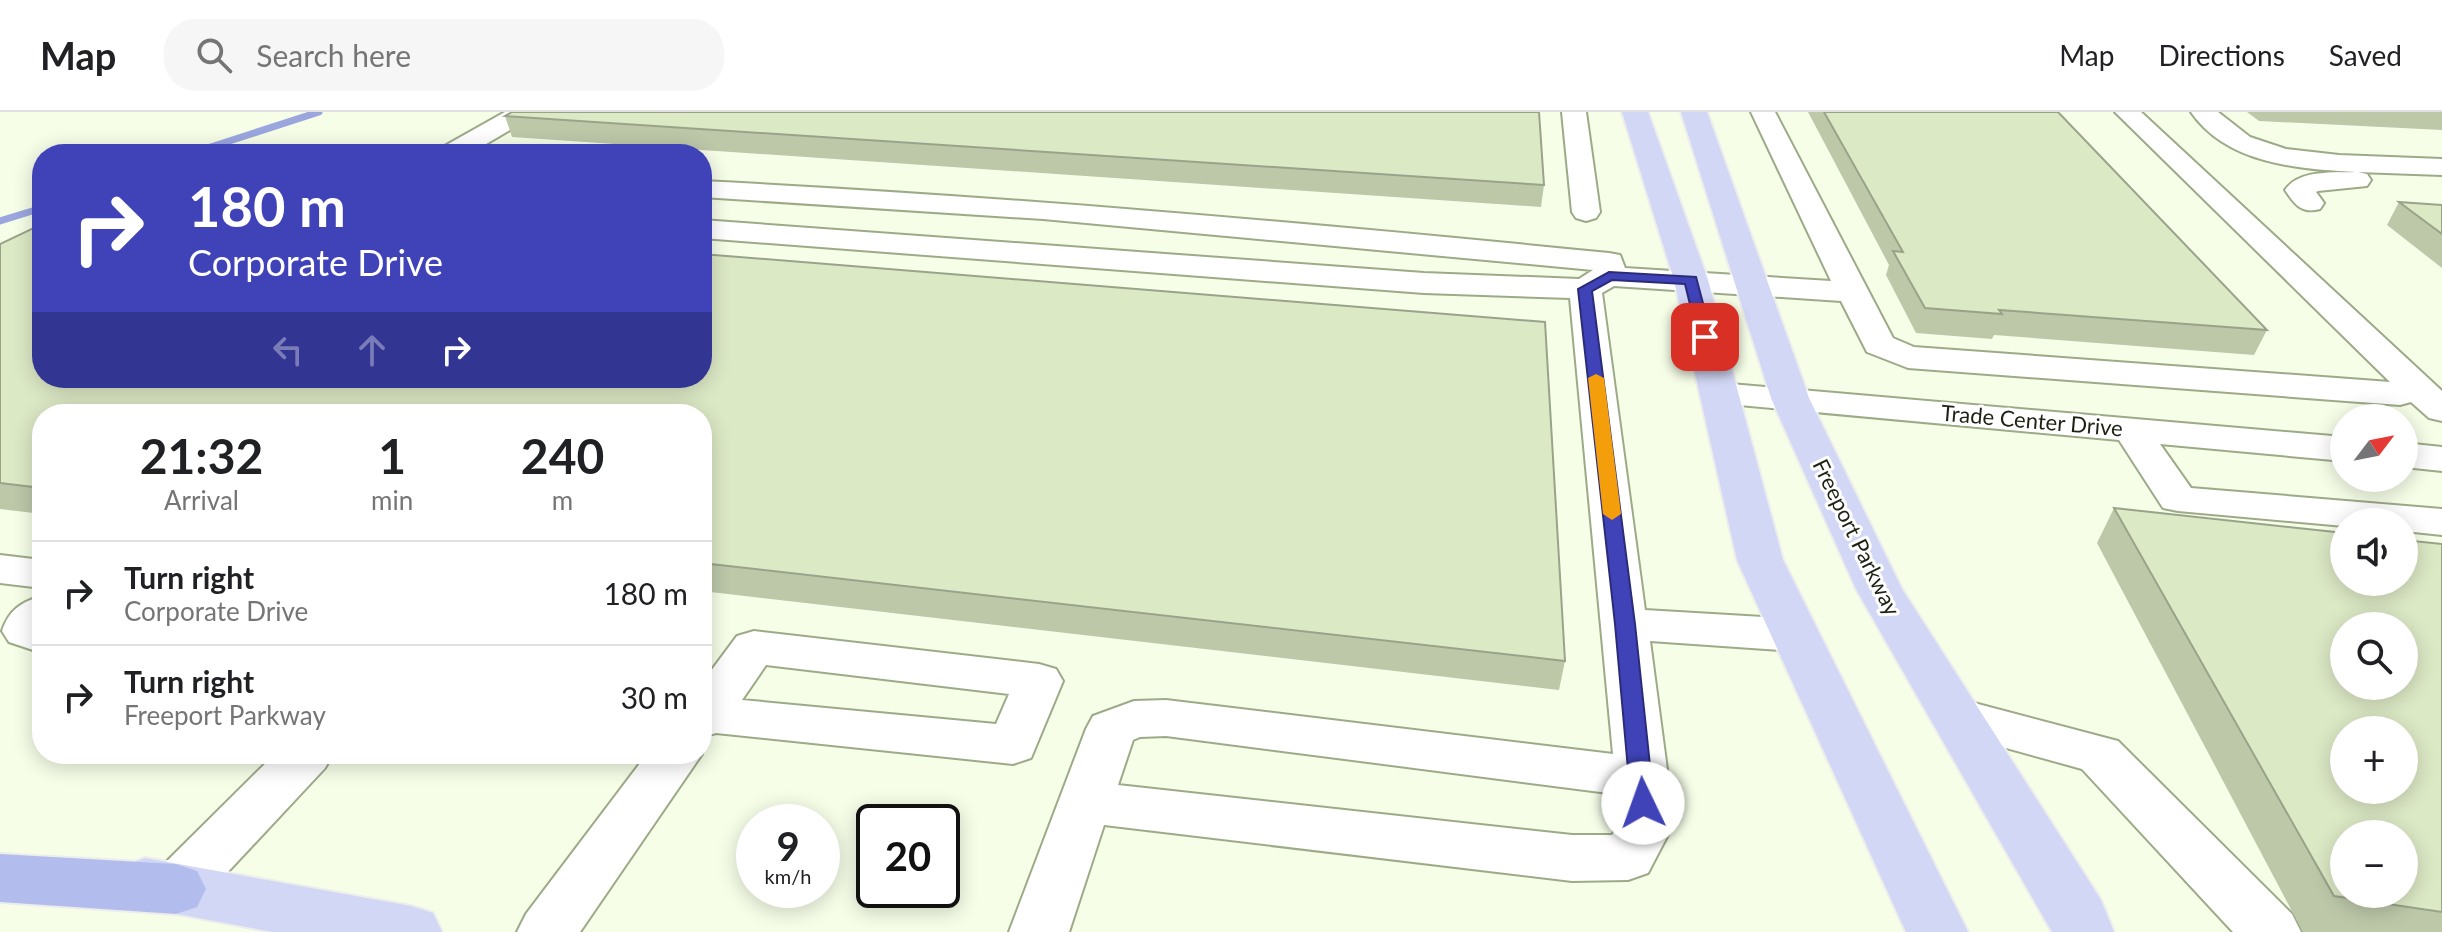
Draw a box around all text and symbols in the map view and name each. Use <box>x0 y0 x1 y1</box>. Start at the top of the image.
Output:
search box <box>164 19 724 91</box>
text: Map <box>40 32 116 78</box>
icon: search <box>192 33 236 77</box>
text: Search here <box>256 37 411 73</box>
text: Map <box>2059 38 2114 72</box>
text: Directions <box>2158 38 2285 72</box>
text: Saved <box>2329 38 2402 72</box>
text: 180 m <box>188 172 346 239</box>
icon: right <box>56 176 160 280</box>
text: Corporate Drive <box>188 240 443 284</box>
pin <box>1671 303 1739 371</box>
icon: arrive <box>1683 315 1727 359</box>
icon: left <box>266 328 310 372</box>
icon: ahead <box>350 328 394 372</box>
icon: right <box>434 328 478 372</box>
street label: Trade Center Drive <box>1940 399 2124 441</box>
north arrow <box>2330 404 2418 492</box>
map controls <box>2330 404 2418 908</box>
text: 21:32 <box>140 427 263 484</box>
text: 1 <box>378 427 406 484</box>
text: 240 <box>521 427 604 484</box>
street label: Freeport Parkway <box>1807 454 1907 620</box>
text: Arrival <box>164 484 239 516</box>
text: min <box>371 484 413 516</box>
text: m <box>552 484 573 516</box>
button: sound <box>2330 508 2418 596</box>
text: Turn right <box>124 559 254 595</box>
icon: right <box>56 571 100 615</box>
text: 180 m <box>603 575 688 611</box>
text: Corporate Drive <box>124 595 308 627</box>
button: search <box>2330 612 2418 700</box>
text: Turn right <box>124 663 254 699</box>
icon: right <box>56 675 100 719</box>
text: 30 m <box>621 679 688 715</box>
text: Freeport Parkway <box>124 699 326 731</box>
button: + <box>2330 716 2418 804</box>
position arrow <box>1601 761 1685 845</box>
speed limit sign: 20 <box>856 804 960 908</box>
button: − <box>2330 820 2418 908</box>
text: 9 <box>776 822 800 870</box>
text: km/h <box>765 864 811 888</box>

